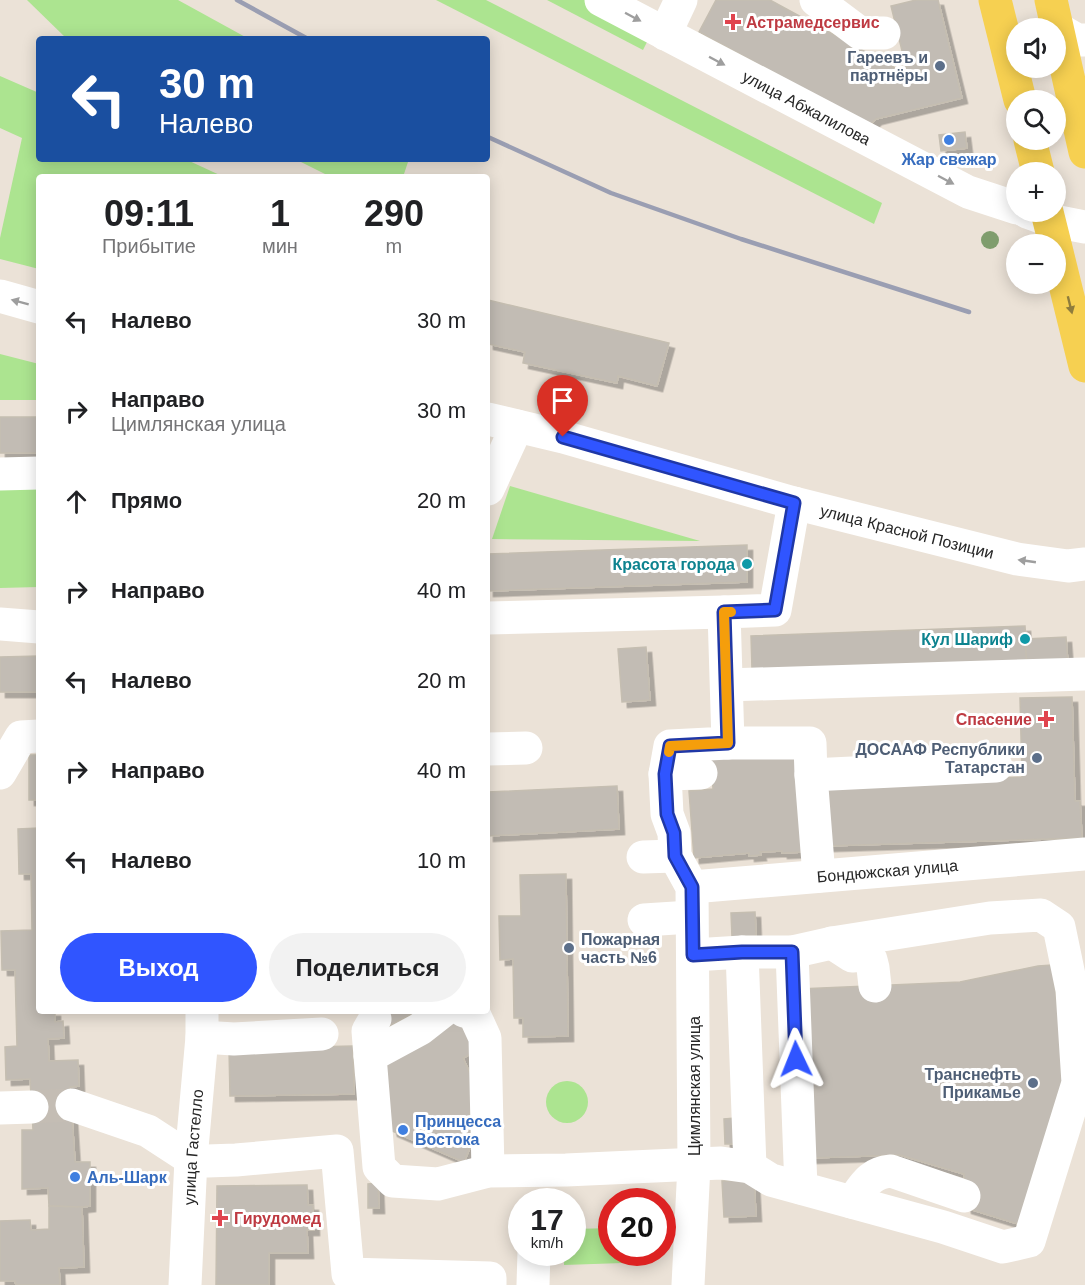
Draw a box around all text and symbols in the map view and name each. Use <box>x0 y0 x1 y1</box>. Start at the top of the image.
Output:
one-way arrow <box>625 12 642 22</box>
marker: Астрамедсервис <box>724 13 742 31</box>
place label: Астрамедсервис <box>746 14 880 31</box>
map controls <box>1006 18 1066 294</box>
button: sound <box>1006 18 1066 78</box>
place label: Гареевъ и партнёры <box>847 49 928 84</box>
one-way arrow <box>709 56 726 66</box>
marker: Гареевъ и партнёры <box>933 59 947 73</box>
icon: left <box>60 60 138 138</box>
text: 30 m <box>159 60 255 107</box>
street label: улица Абжалилова <box>740 68 873 148</box>
button: search <box>1006 90 1066 150</box>
text: Налево <box>159 109 253 139</box>
marker: Жар свежар <box>942 133 956 147</box>
place label: Жар свежар <box>900 151 997 168</box>
button: + <box>1006 162 1066 222</box>
one-way arrow <box>938 175 955 185</box>
text: 09:11 <box>104 193 194 234</box>
text: 1 <box>270 193 290 234</box>
text: 290 <box>364 193 424 234</box>
button: − <box>1006 234 1066 294</box>
text: Прибытие <box>102 235 196 257</box>
text: мин <box>262 235 298 257</box>
text: m <box>386 235 402 257</box>
one-way arrow <box>10 296 29 306</box>
one-way arrow <box>1066 296 1076 314</box>
icon: left <box>60 305 93 338</box>
text: Налево <box>111 308 192 333</box>
text: 30 m <box>417 308 466 333</box>
pin <box>537 375 588 437</box>
icon: arrive <box>546 384 579 417</box>
text: Направо <box>111 387 205 412</box>
icon: right <box>60 395 93 428</box>
text: 30 m <box>417 398 466 423</box>
text: Цимлянская улица <box>111 413 286 435</box>
icon: ahead <box>60 485 93 518</box>
text: Прямо <box>111 488 182 513</box>
text: 20 m <box>417 488 466 513</box>
street label: улица Красной Позиции <box>818 502 996 562</box>
place label: Красота города <box>612 556 735 573</box>
one-way arrow <box>1017 556 1036 565</box>
marker: Красота города <box>740 557 754 571</box>
icon: right <box>60 575 93 608</box>
text: Направо <box>111 578 205 603</box>
text: 40 m <box>417 578 466 603</box>
place label: Кул Шариф <box>921 631 1013 648</box>
marker: Кул Шариф <box>1018 632 1032 646</box>
icon: left <box>60 665 93 698</box>
text: Налево <box>111 668 192 693</box>
text: 20 m <box>417 668 466 693</box>
marker: Спасение <box>1037 710 1055 728</box>
place label: Спасение <box>956 711 1032 728</box>
place label: ДОСААФ Республики Татарстан <box>855 741 1025 776</box>
marker: ДОСААФ Республики Татарстан <box>1030 751 1044 765</box>
icon: right <box>60 755 93 788</box>
text: Направо <box>111 758 205 783</box>
text: 40 m <box>417 758 466 783</box>
icon: left <box>60 845 93 878</box>
text: Налево <box>111 848 192 873</box>
text: 10 m <box>417 848 466 873</box>
street label: Бондюжская улица <box>816 857 959 885</box>
place label: Пожарная часть №6 <box>581 931 660 966</box>
button: Выход <box>60 933 257 1002</box>
button: Поделиться <box>269 933 466 1002</box>
marker: Пожарная часть №6 <box>562 941 576 955</box>
street label: Цимлянская улица <box>686 1016 703 1156</box>
position arrow <box>764 1027 828 1091</box>
place label: Транснефть Прикамье <box>925 1066 1021 1101</box>
marker: Транснефть Прикамье <box>1026 1076 1040 1090</box>
street label: улица Гастелло <box>181 1088 206 1206</box>
place label: Принцесса Востока <box>415 1113 501 1148</box>
marker: Принцесса Востока <box>396 1123 410 1137</box>
place label: Аль-Шарк <box>87 1169 168 1186</box>
marker: Аль-Шарк <box>68 1170 82 1184</box>
speed limit sign: 20 <box>598 1188 676 1266</box>
text: 17 <box>530 1203 564 1236</box>
marker: Гирудомед <box>211 1209 229 1227</box>
place label: Гирудомед <box>234 1210 321 1227</box>
text: km/h <box>531 1234 563 1251</box>

